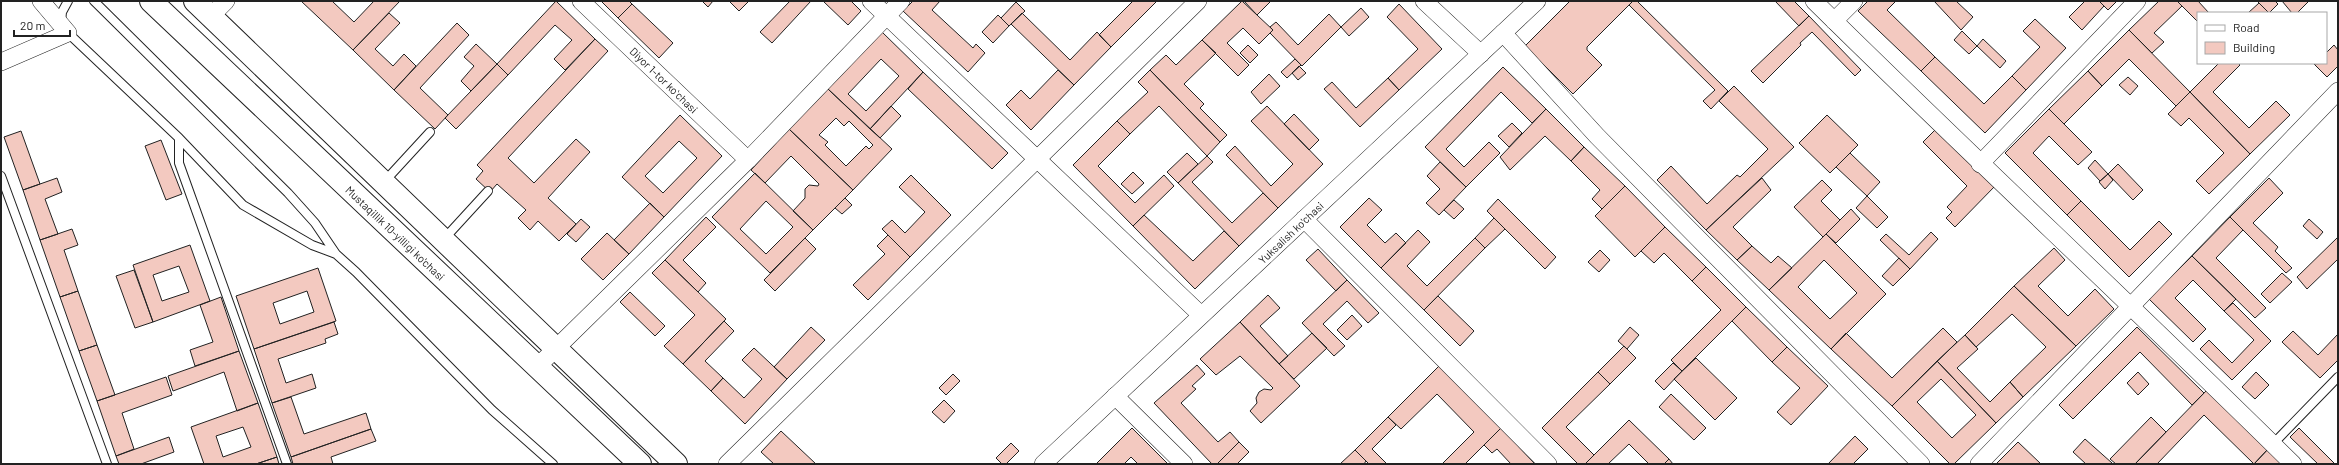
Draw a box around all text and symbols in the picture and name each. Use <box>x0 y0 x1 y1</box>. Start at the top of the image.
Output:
scale bar <box>14 12 70 38</box>
legend <box>2197 12 2327 64</box>
text: 20 m <box>20 18 46 32</box>
text: Road <box>2233 20 2260 34</box>
text: Building <box>2233 40 2275 54</box>
street label: Diyor 1-tor koʻchasi <box>627 44 701 116</box>
street label: Mustaqillik 10-yilligi ko'chasi <box>343 183 448 283</box>
street label: Yuksalish ko'chasi <box>1255 198 1326 266</box>

